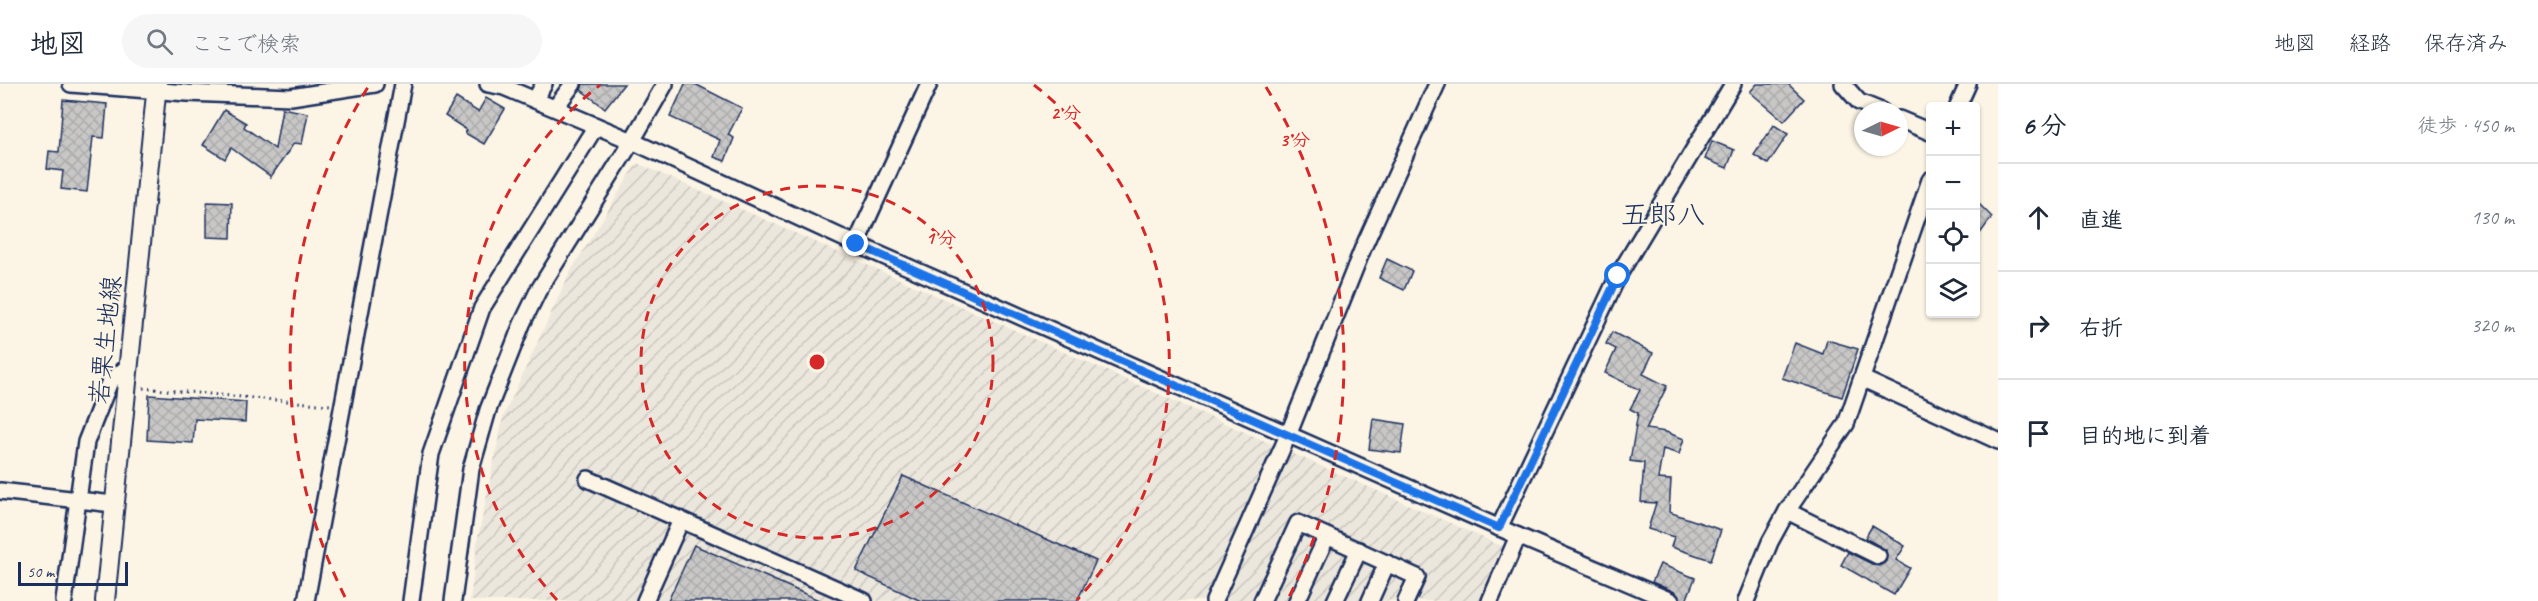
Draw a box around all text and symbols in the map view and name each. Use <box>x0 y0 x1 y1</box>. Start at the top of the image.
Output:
search box <box>122 14 542 68</box>
icon: search <box>143 25 176 58</box>
text: 地図 <box>30 26 86 61</box>
text: ここで検索 <box>191 30 301 58</box>
text: 地図 <box>2274 30 2316 56</box>
text: 経路 <box>2349 30 2391 56</box>
text: 保存済み <box>2424 30 2508 56</box>
text: 2 分 <box>1051 102 1081 124</box>
north arrow <box>1854 102 1908 156</box>
map controls <box>1926 102 1980 318</box>
button: + <box>1926 102 1980 156</box>
text: 6 分 <box>2022 109 2067 142</box>
text: 徒歩 · 450 m <box>2418 113 2514 138</box>
text: 3 分 <box>1280 129 1310 151</box>
button: − <box>1926 156 1980 210</box>
district label: 五郎八 <box>1621 197 1705 232</box>
icon: ahead <box>2022 201 2055 234</box>
text: 130 m <box>2471 205 2514 230</box>
text: 直進 <box>2079 206 2123 234</box>
button: locate <box>1926 210 1980 264</box>
text: 1 分 <box>926 227 956 249</box>
route end <box>842 230 868 256</box>
route start <box>1604 262 1630 288</box>
button: layers <box>1926 264 1980 318</box>
street label: 若栗生地線 <box>82 274 129 406</box>
icon: right <box>2022 309 2055 342</box>
text: 320 m <box>2471 313 2514 338</box>
text: 右折 <box>2079 314 2123 342</box>
centre of rings <box>807 352 827 372</box>
icon: arrive <box>2022 417 2055 450</box>
text: 目的地に到着 <box>2079 422 2211 450</box>
scale bar <box>18 559 128 586</box>
text: 50 m <box>27 562 54 582</box>

